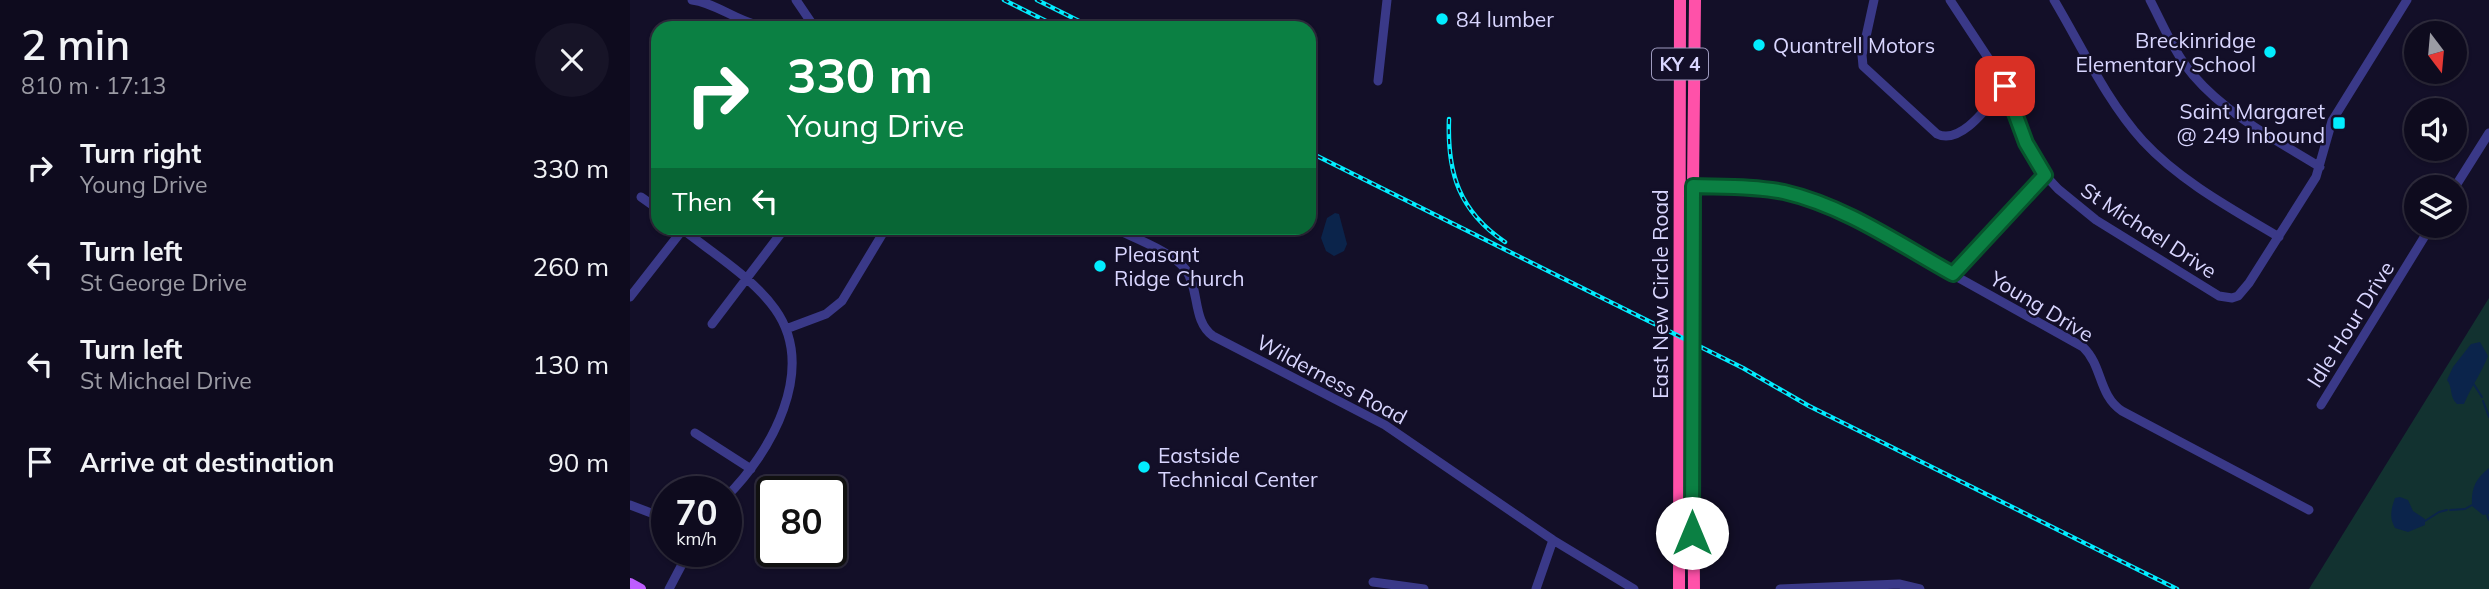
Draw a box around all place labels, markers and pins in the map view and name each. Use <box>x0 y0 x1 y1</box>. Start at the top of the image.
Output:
place label: 84 lumber <box>1456 6 1554 32</box>
marker: 84 lumber <box>1434 11 1450 27</box>
place label: Breckinridge Elementary School <box>2075 27 2256 77</box>
place label: Quantrell Motors <box>1773 32 1935 58</box>
marker: Quantrell Motors <box>1751 37 1767 53</box>
marker: Breckinridge Elementary School <box>2262 44 2278 60</box>
pin <box>1975 56 2035 116</box>
place label: Saint Margaret @ 249 Inbound <box>2177 98 2325 148</box>
marker: Saint Margaret @ 249 Inbound <box>2331 115 2347 131</box>
place label: Pleasant Ridge Church <box>1114 241 1245 291</box>
marker: Pleasant Ridge Church <box>1092 258 1108 274</box>
place label: Eastside Technical Center <box>1158 442 1318 492</box>
marker: Eastside Technical Center <box>1136 459 1152 475</box>

